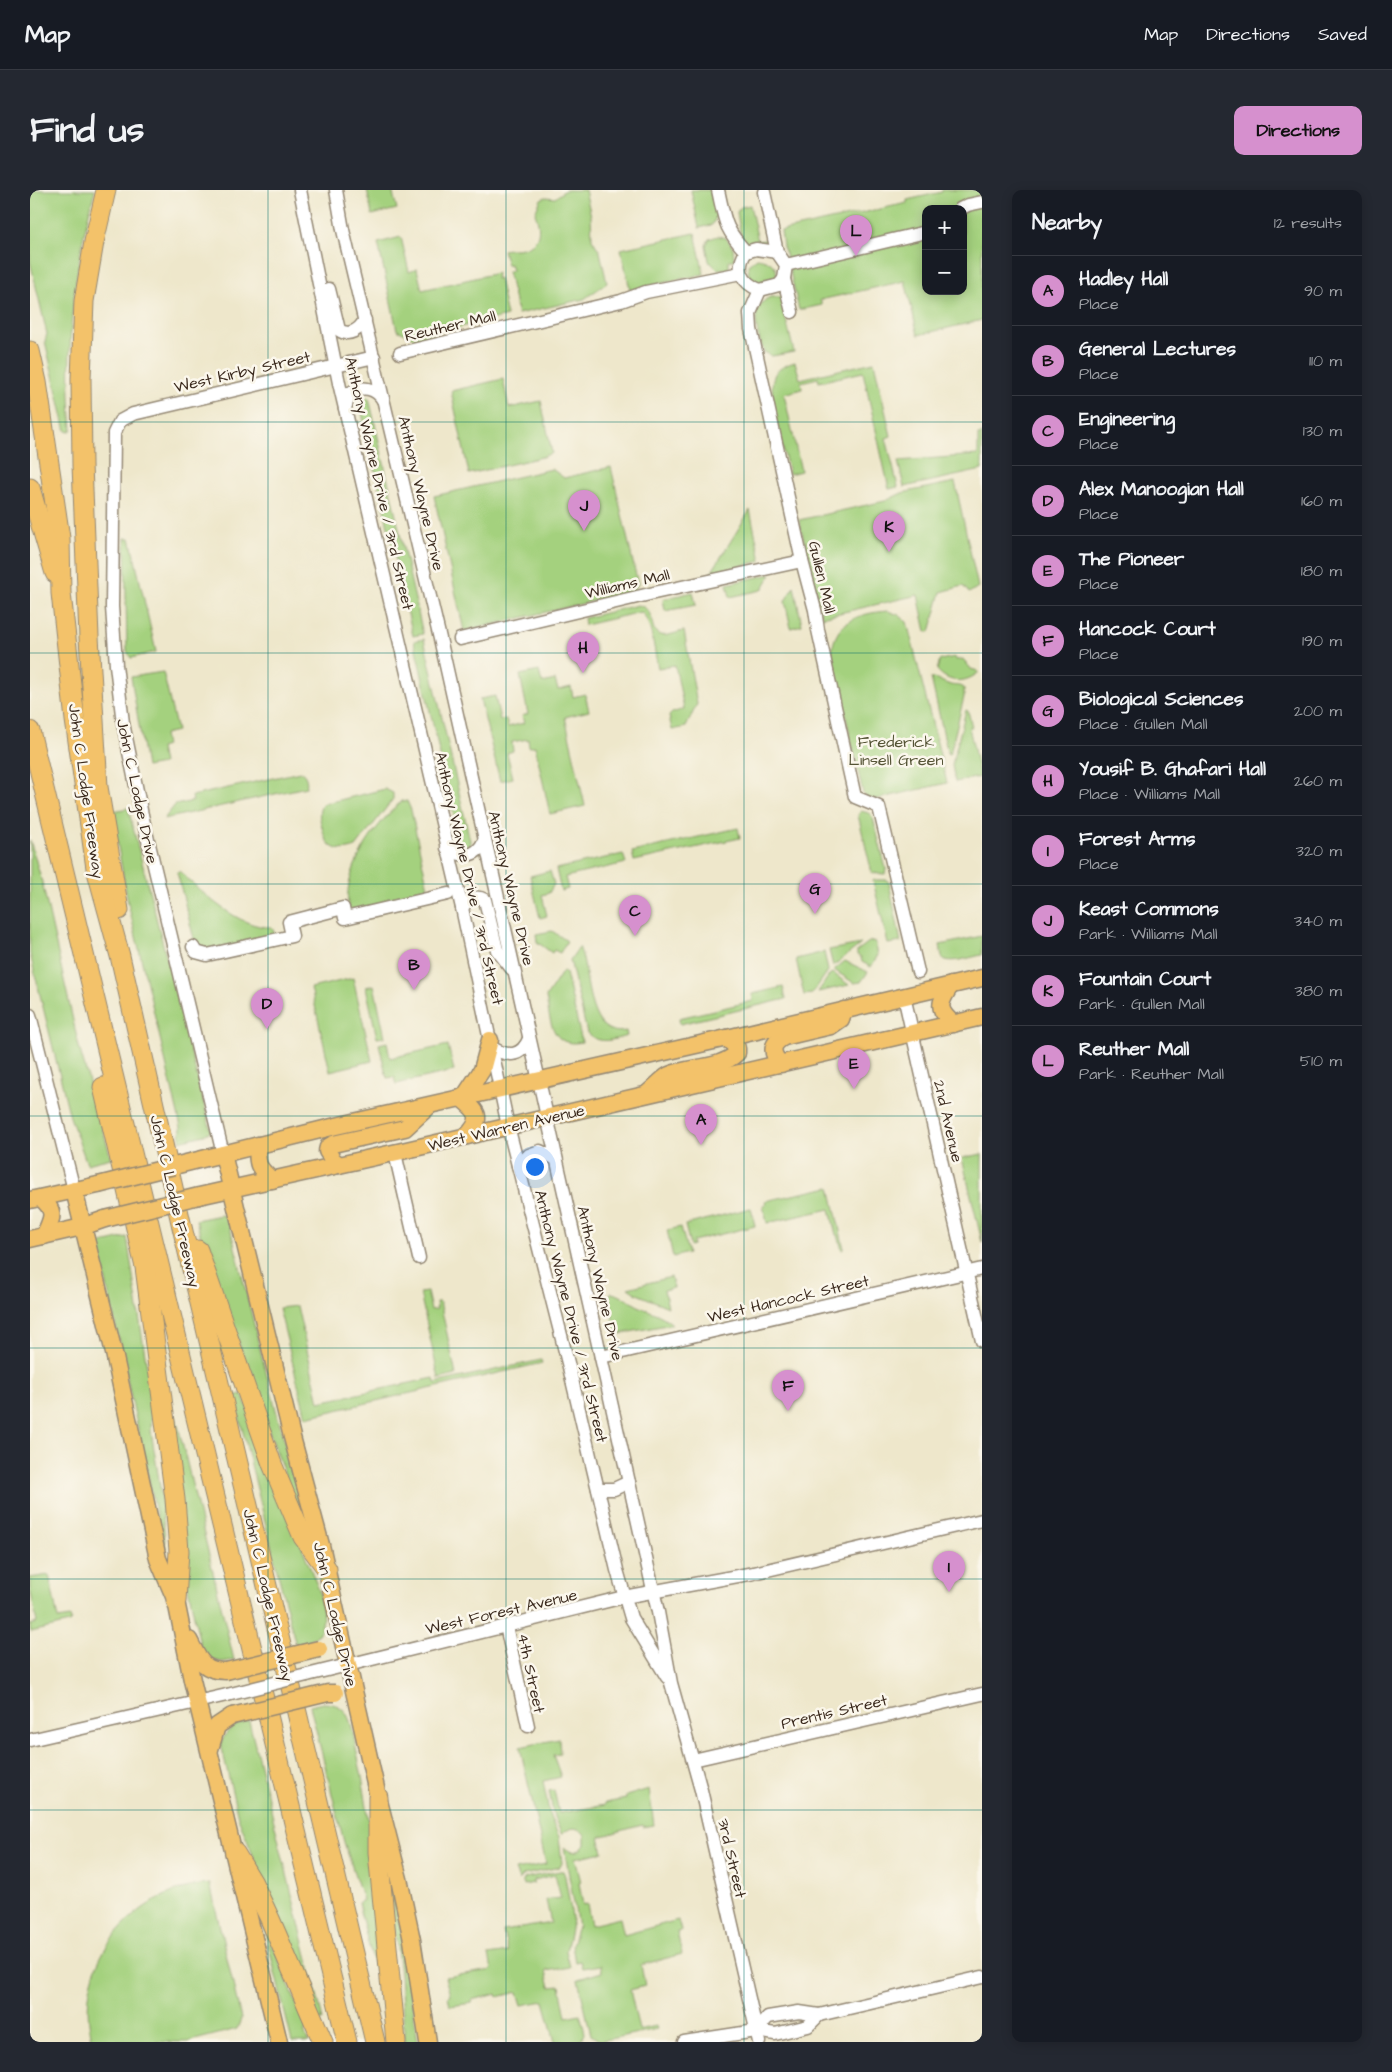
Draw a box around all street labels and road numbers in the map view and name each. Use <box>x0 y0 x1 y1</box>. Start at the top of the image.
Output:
street label: Reuther Mall <box>403 305 498 347</box>
street label: West Kirby Street <box>172 345 313 399</box>
street label: Anthony Wayne Drive / 3rd Street <box>338 354 419 613</box>
street label: Anthony Wayne Drive <box>392 414 450 573</box>
street label: Gullen Mall <box>803 539 841 616</box>
street label: Williams Mall <box>583 564 672 604</box>
street label: John C Lodge Freeway <box>62 702 109 880</box>
street label: John C Lodge Drive <box>110 717 163 866</box>
street label: Anthony Wayne Drive / 3rd Street <box>428 749 509 1008</box>
street label: Anthony Wayne Drive <box>482 809 540 968</box>
street label: 2nd Avenue <box>928 1078 968 1165</box>
street label: West Warren Avenue <box>426 1099 587 1157</box>
street label: John C Lodge Freeway <box>144 1113 206 1290</box>
street label: Anthony Wayne Drive / 3rd Street <box>528 1188 613 1446</box>
street label: Anthony Wayne Drive <box>571 1204 629 1363</box>
street label: West Hancock Street <box>705 1270 872 1328</box>
street label: John C Lodge Freeway <box>237 1507 299 1684</box>
street label: John C Lodge Drive <box>307 1540 362 1689</box>
street label: West Forest Avenue <box>423 1584 580 1640</box>
street label: 4th Street <box>512 1631 550 1716</box>
street label: Prentis Street <box>779 1689 890 1735</box>
street label: 3rd Street <box>712 1816 752 1901</box>

